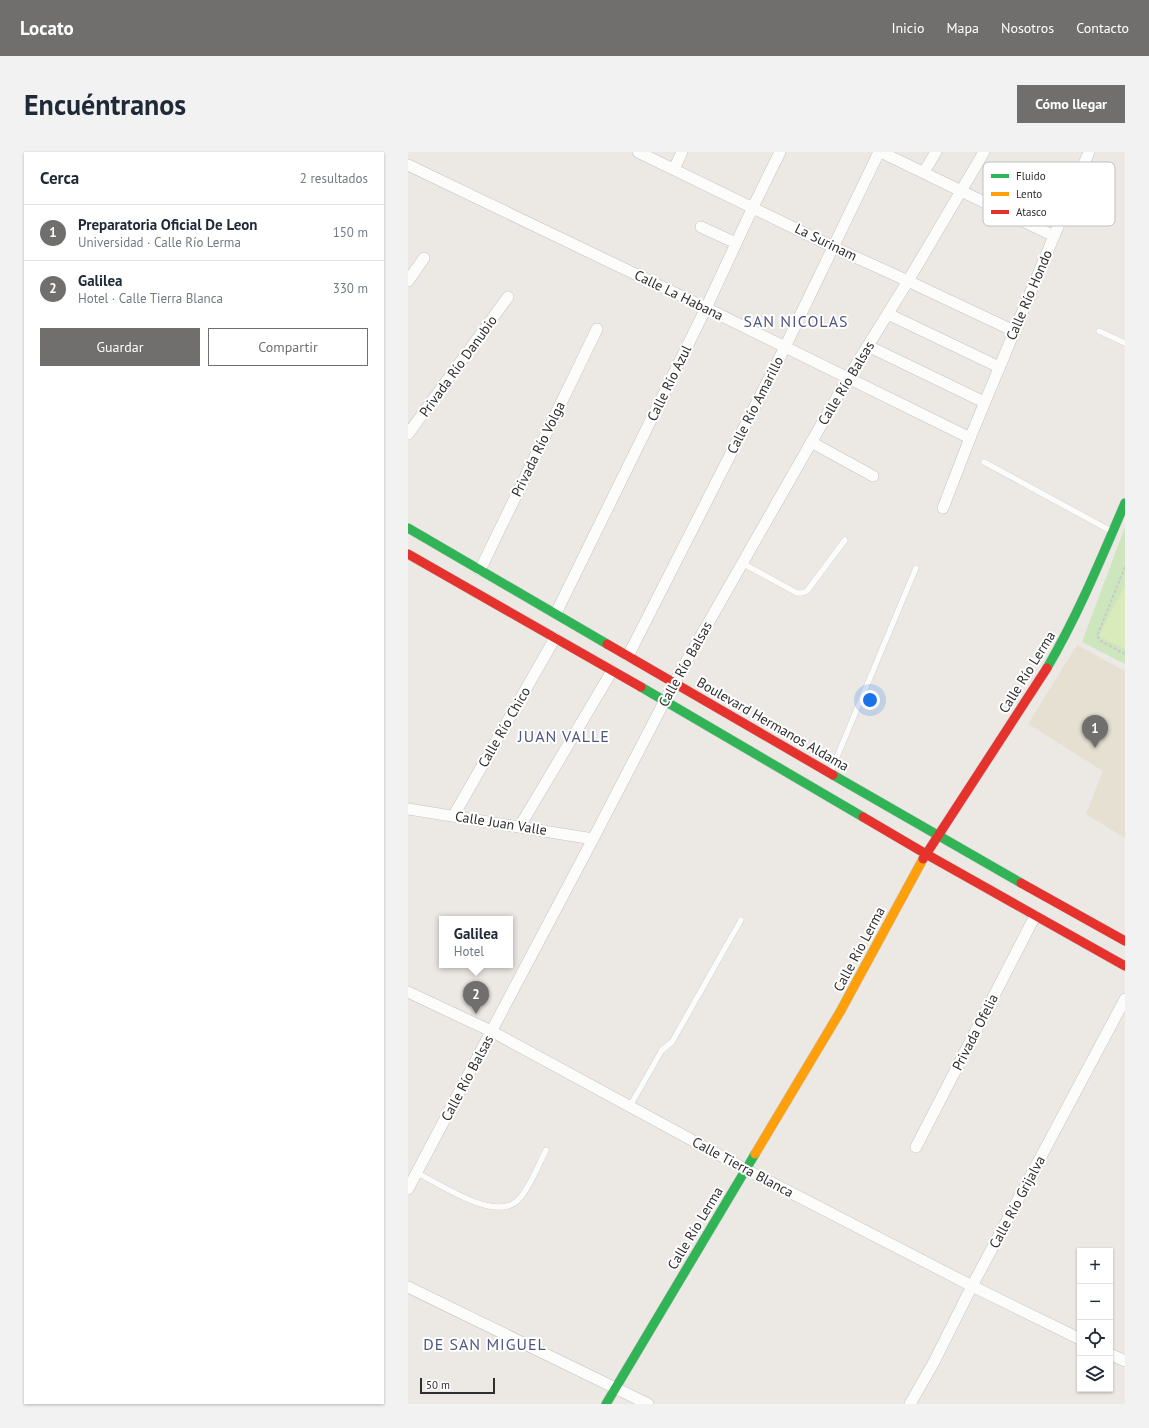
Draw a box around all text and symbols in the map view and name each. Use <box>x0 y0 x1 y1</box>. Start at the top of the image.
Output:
text: Locato <box>20 16 74 40</box>
text: Inicio <box>891 19 924 37</box>
text: Mapa <box>946 19 979 37</box>
text: Nosotros <box>1001 19 1054 37</box>
text: Contacto <box>1076 19 1129 37</box>
button: Cómo llegar <box>1017 85 1125 123</box>
text: Encuéntranos <box>24 86 186 123</box>
legend <box>983 162 1115 226</box>
text: Cerca <box>40 167 79 189</box>
text: Fluido <box>1016 169 1046 183</box>
text: 2 resultados <box>300 170 368 187</box>
text: Lento <box>1016 187 1042 201</box>
text: Atasco <box>1016 205 1047 219</box>
text: Preparatoria Oficial De Leon <box>78 215 257 234</box>
street label: La Surinam <box>792 219 860 265</box>
text: 1 <box>49 224 57 241</box>
text: 150 m <box>333 224 368 241</box>
text: Universidad · Calle Río Lerma <box>78 234 241 251</box>
street label: Calle Río Hondo <box>1002 247 1056 343</box>
street label: Calle La Habana <box>632 266 727 324</box>
text: Galilea <box>78 271 123 290</box>
text: 2 <box>49 280 57 297</box>
text: 330 m <box>333 280 368 297</box>
text: Hotel · Calle Tierra Blanca <box>78 290 223 307</box>
district label: SAN NICOLAS <box>743 311 849 331</box>
street label: Privada Río Danubio <box>415 312 501 420</box>
button: Guardar <box>40 328 200 366</box>
button: Compartir <box>208 328 368 366</box>
street label: Calle Río Balsas <box>814 338 878 428</box>
street label: Calle Río Azul <box>643 342 695 424</box>
street label: Calle Río Amarillo <box>723 353 787 457</box>
street label: Privada Río Volga <box>507 398 569 500</box>
street label: Calle Río Balsas <box>654 618 716 710</box>
street label: Calle Río Lerma <box>995 628 1059 716</box>
street label: Boulevard Hermanos Aldama <box>694 673 852 775</box>
street label: Calle Río Chico <box>474 684 534 770</box>
your location <box>860 690 880 710</box>
pin: 1 <box>1082 715 1108 748</box>
district label: JUAN VALLE <box>517 726 610 746</box>
street label: Calle Juan Valle <box>454 807 548 839</box>
street label: Calle Río Lerma <box>829 903 889 995</box>
popup <box>439 916 513 968</box>
text: Galilea <box>454 924 498 943</box>
text: Hotel <box>454 943 484 960</box>
pin: 2 <box>463 981 489 1014</box>
street label: Privada Ofelia <box>948 991 1002 1073</box>
street label: Calle Río Balsas <box>437 1032 497 1124</box>
street label: Calle Tierra Blanca <box>689 1133 797 1201</box>
street label: Calle Río Grijalva <box>985 1152 1049 1251</box>
street label: Calle Río Lerma <box>663 1183 727 1273</box>
map controls <box>1077 1248 1113 1392</box>
button: + <box>1077 1248 1113 1284</box>
button: − <box>1077 1284 1113 1320</box>
button: locate <box>1077 1320 1113 1356</box>
district label: DE SAN MIGUEL <box>423 1334 547 1354</box>
button: layers <box>1077 1356 1113 1392</box>
scale bar <box>420 1376 495 1395</box>
text: 50 m <box>426 1378 450 1392</box>

